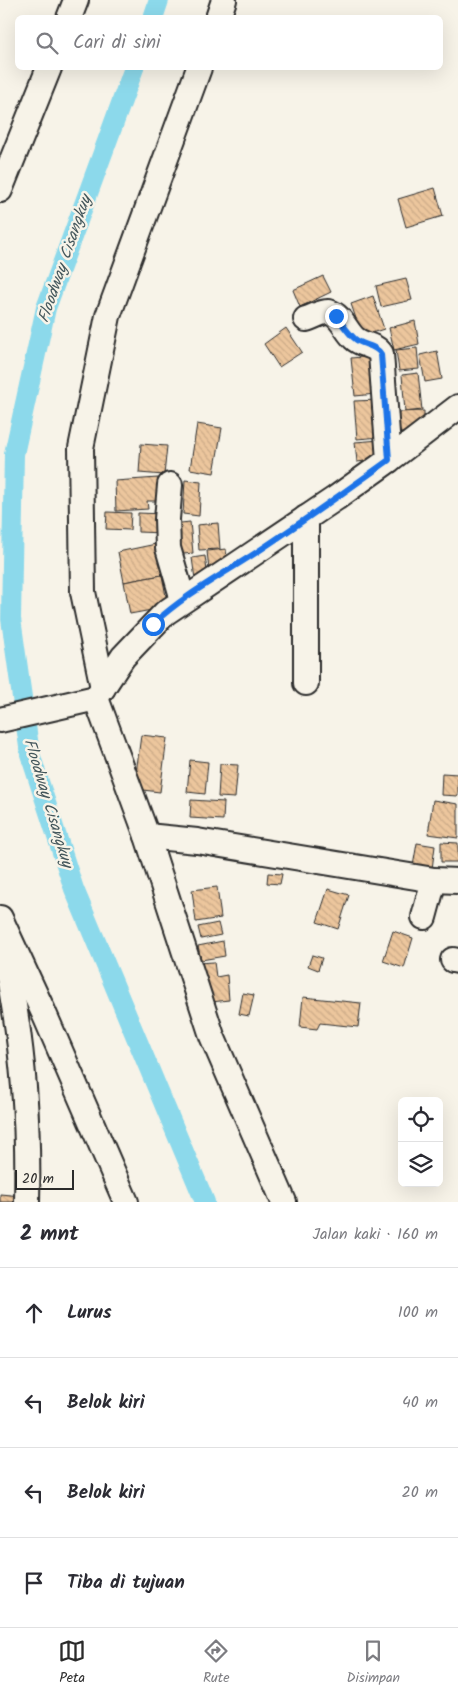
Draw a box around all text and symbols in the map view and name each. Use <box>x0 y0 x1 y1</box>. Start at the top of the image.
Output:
search box <box>15 15 443 70</box>
text: Cari di sini <box>73 28 161 58</box>
icon: search <box>33 29 61 57</box>
water label: Floodway Cisangkuy <box>31 189 99 326</box>
route end <box>325 305 348 328</box>
route start <box>142 613 165 636</box>
water label: Floodway Cisangkuy <box>17 736 80 873</box>
map controls <box>398 1097 443 1187</box>
button: locate <box>398 1097 443 1142</box>
button: layers <box>398 1142 443 1187</box>
scale bar <box>15 1167 74 1190</box>
text: 20 m <box>22 1168 54 1190</box>
text: 2 mnt <box>20 1218 79 1251</box>
text: Jalan kaki · 160 m <box>313 1222 438 1247</box>
text: Lurus <box>67 1298 112 1328</box>
icon: ahead <box>20 1299 48 1327</box>
text: 100 m <box>398 1300 438 1325</box>
text: Belok kiri <box>67 1388 145 1418</box>
icon: left <box>20 1389 48 1417</box>
text: 40 m <box>402 1390 438 1415</box>
text: Belok kiri <box>67 1478 145 1508</box>
icon: left <box>20 1479 48 1507</box>
text: 20 m <box>402 1480 438 1505</box>
text: Tiba di tujuan <box>67 1568 185 1598</box>
icon: arrive <box>20 1569 48 1597</box>
tab: Peta <box>58 1637 86 1689</box>
tab: Rute <box>202 1637 230 1689</box>
tab: Disimpan <box>346 1637 400 1689</box>

